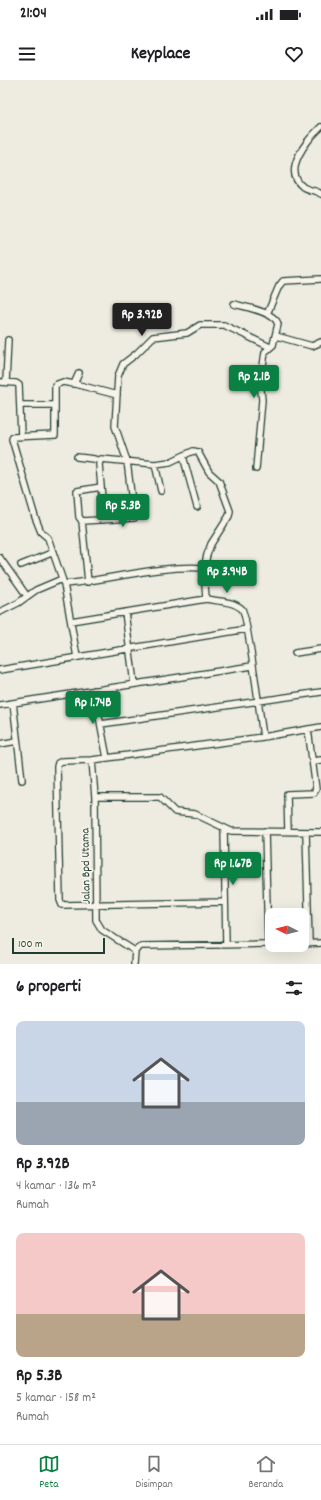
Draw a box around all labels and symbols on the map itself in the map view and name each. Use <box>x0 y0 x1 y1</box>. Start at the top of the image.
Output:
pin: Rp 3.92B <box>101 303 183 337</box>
pin: Rp 2.1B <box>217 365 291 399</box>
pin: Rp 5.3B <box>86 494 160 528</box>
pin: Rp 3.94B <box>186 560 268 594</box>
pin: Rp 1.74B <box>52 691 134 725</box>
street label: Jalan Bpd Utama <box>77 827 96 904</box>
pin: Rp 1.67B <box>192 852 274 886</box>
north arrow <box>265 908 309 952</box>
scale bar <box>12 936 105 955</box>

